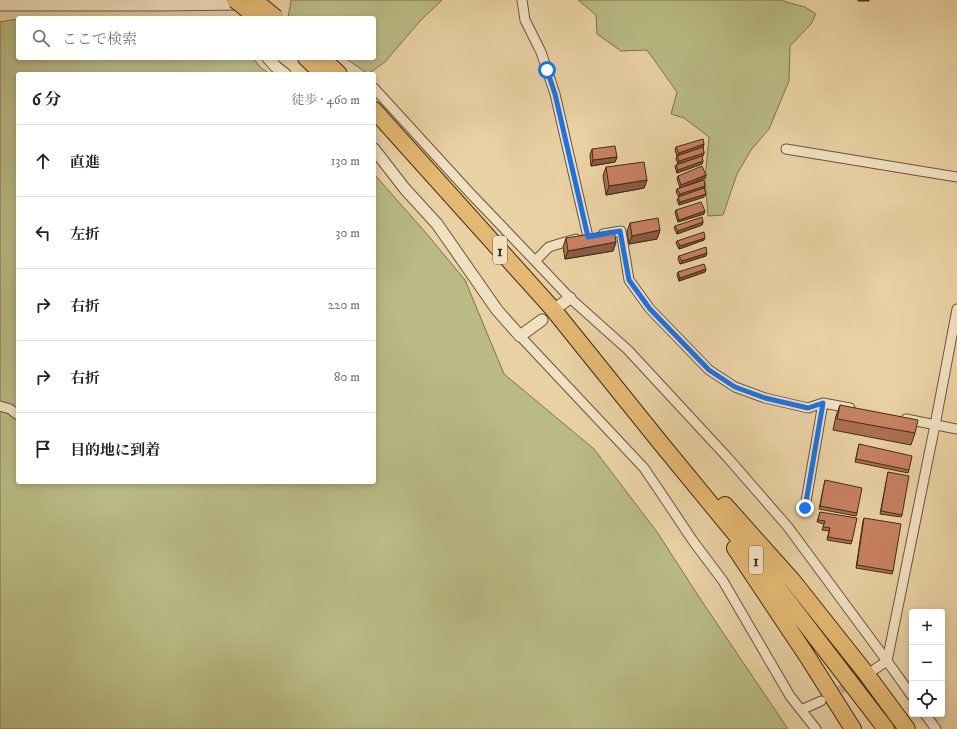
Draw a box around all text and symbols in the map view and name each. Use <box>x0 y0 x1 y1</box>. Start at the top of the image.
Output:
search box <box>16 16 376 60</box>
icon: search <box>30 27 52 49</box>
text: ここで検索 <box>62 30 137 49</box>
route start <box>538 61 556 79</box>
text: 6 分 <box>32 89 62 111</box>
text: 徒歩 · 460 m <box>291 92 360 108</box>
icon: ahead <box>32 150 54 172</box>
text: 直進 <box>70 153 100 172</box>
text: 130 m <box>331 153 360 169</box>
icon: left <box>32 222 54 244</box>
text: 左折 <box>70 225 100 244</box>
text: 30 m <box>336 225 360 241</box>
road number: 1 <box>493 236 507 264</box>
icon: right <box>32 294 54 316</box>
text: 右折 <box>70 297 100 316</box>
text: 220 m <box>328 297 360 313</box>
icon: right <box>32 366 54 388</box>
text: 右折 <box>70 369 100 388</box>
text: 80 m <box>334 369 360 385</box>
icon: arrive <box>32 438 54 460</box>
text: 目的地に到着 <box>70 441 160 460</box>
route end <box>796 499 814 517</box>
road number: 1 <box>749 546 763 574</box>
map controls <box>909 609 945 717</box>
button: + <box>909 609 945 645</box>
button: − <box>909 645 945 681</box>
button: locate <box>909 681 945 717</box>

